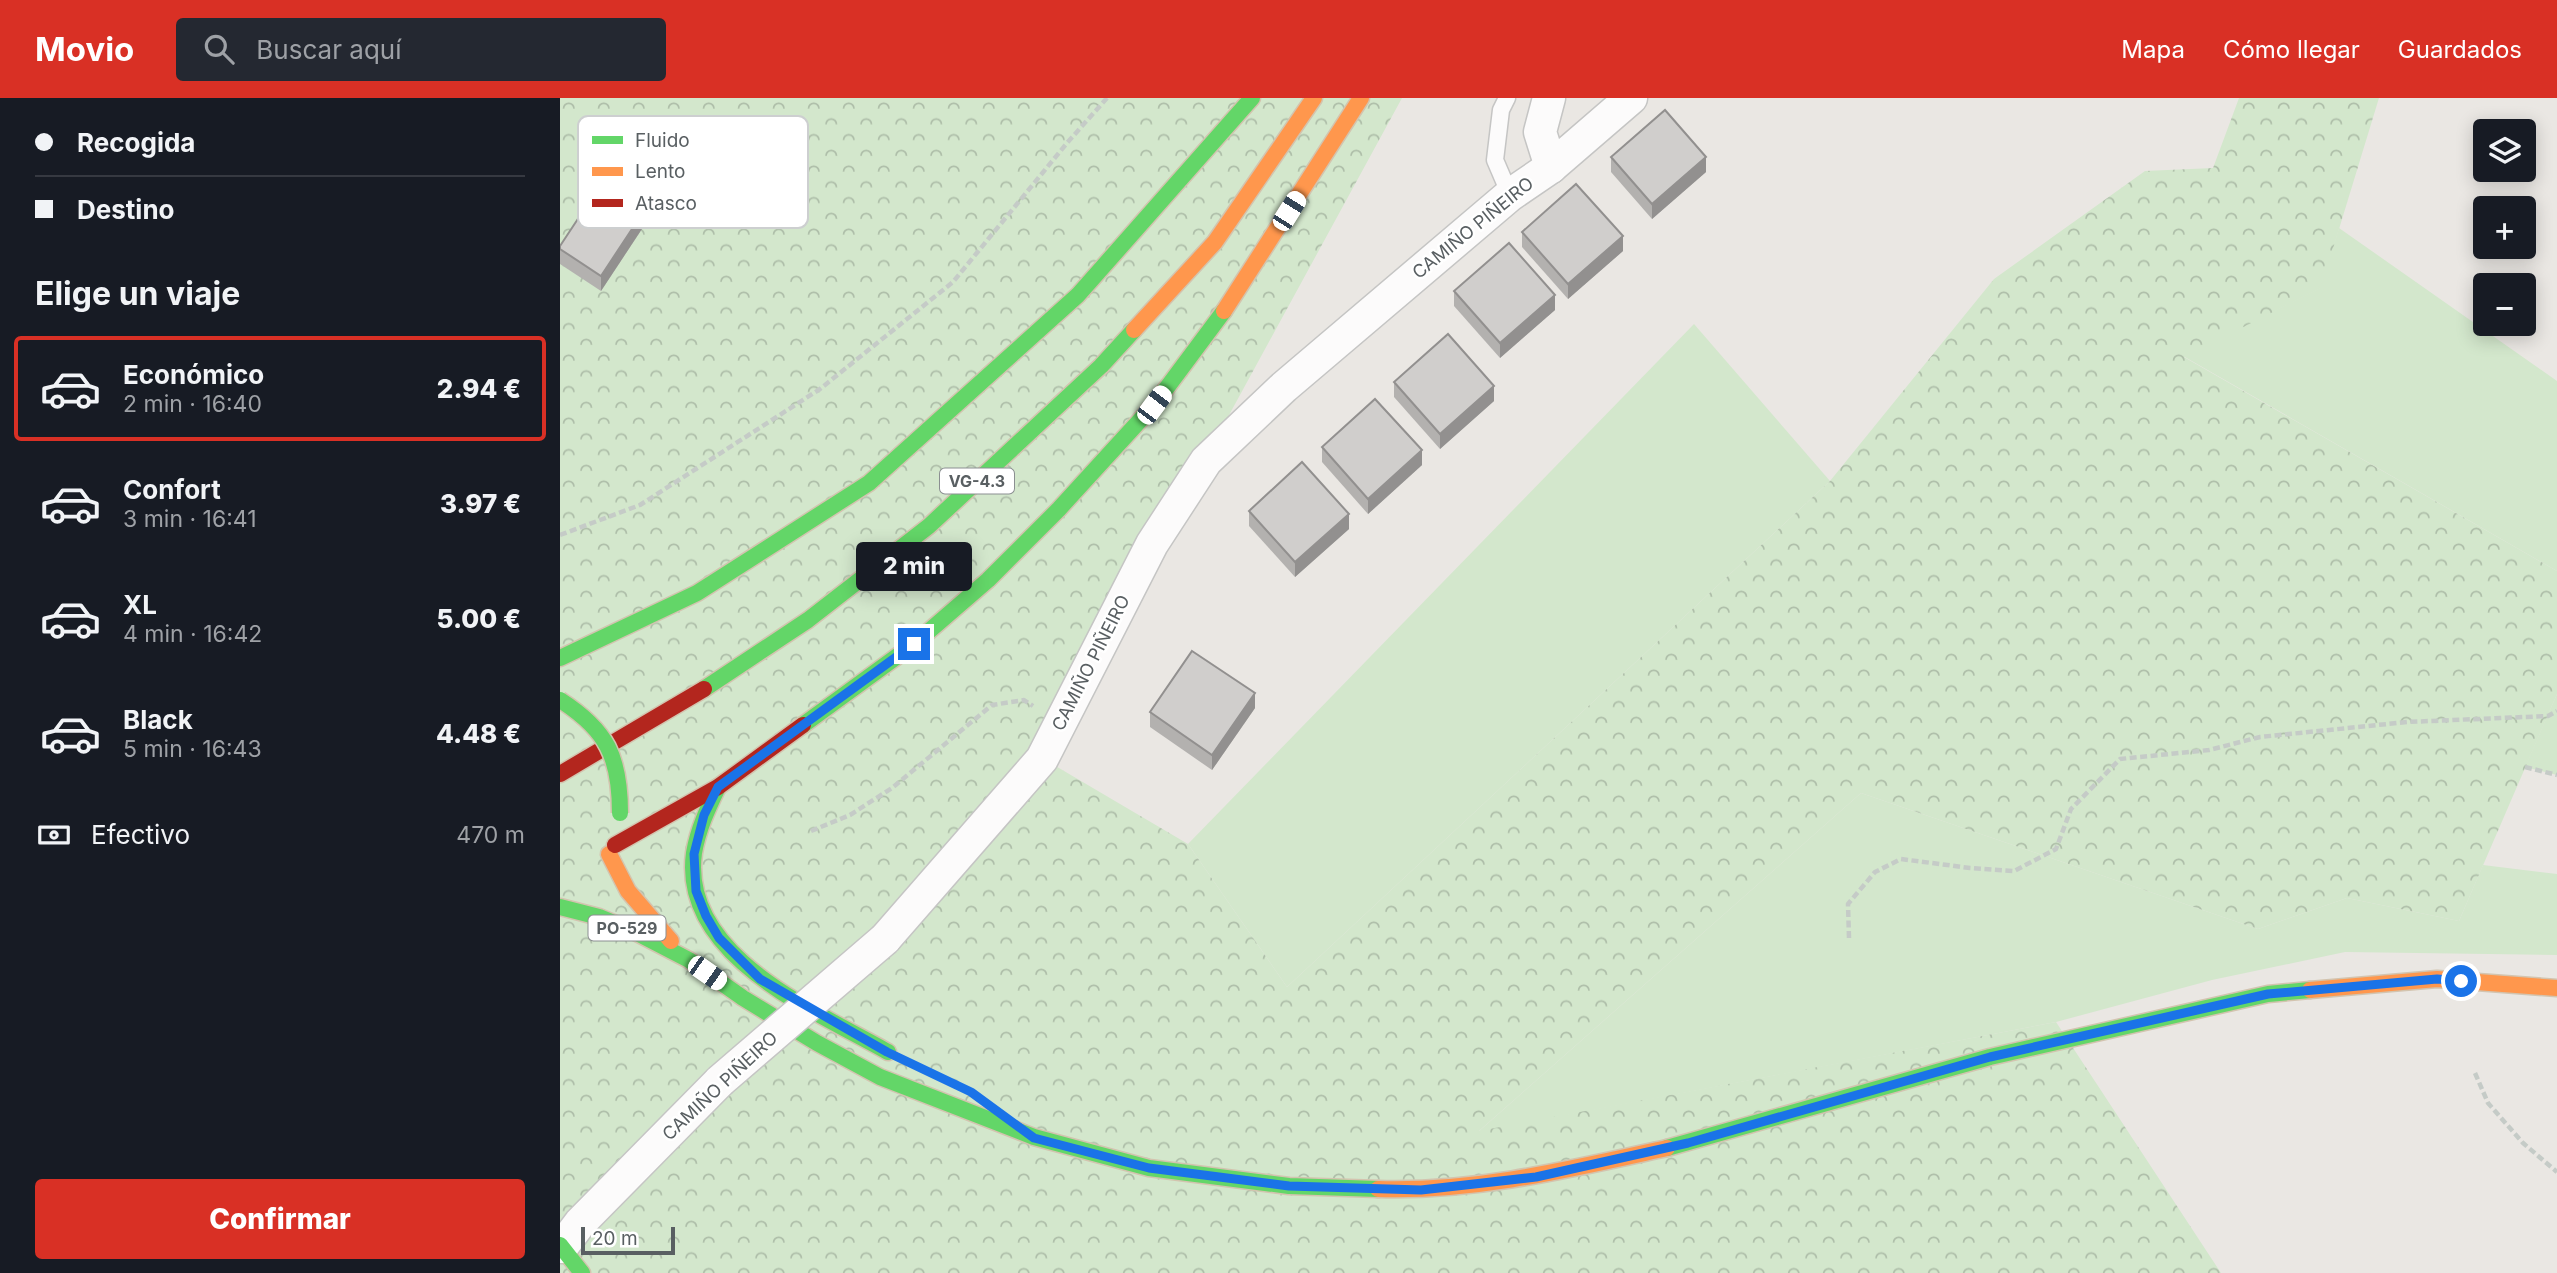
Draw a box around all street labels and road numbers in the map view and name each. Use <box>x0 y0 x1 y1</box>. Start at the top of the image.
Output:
street label: CAMIÑO PIÑEIRO <box>1407 172 1537 283</box>
road number: VG-4.3 <box>940 468 1014 494</box>
street label: CAMIÑO PIÑEIRO <box>1046 591 1134 734</box>
road number: PO-529 <box>588 916 666 940</box>
street label: CAMIÑO PIÑEIRO <box>657 1026 782 1144</box>

